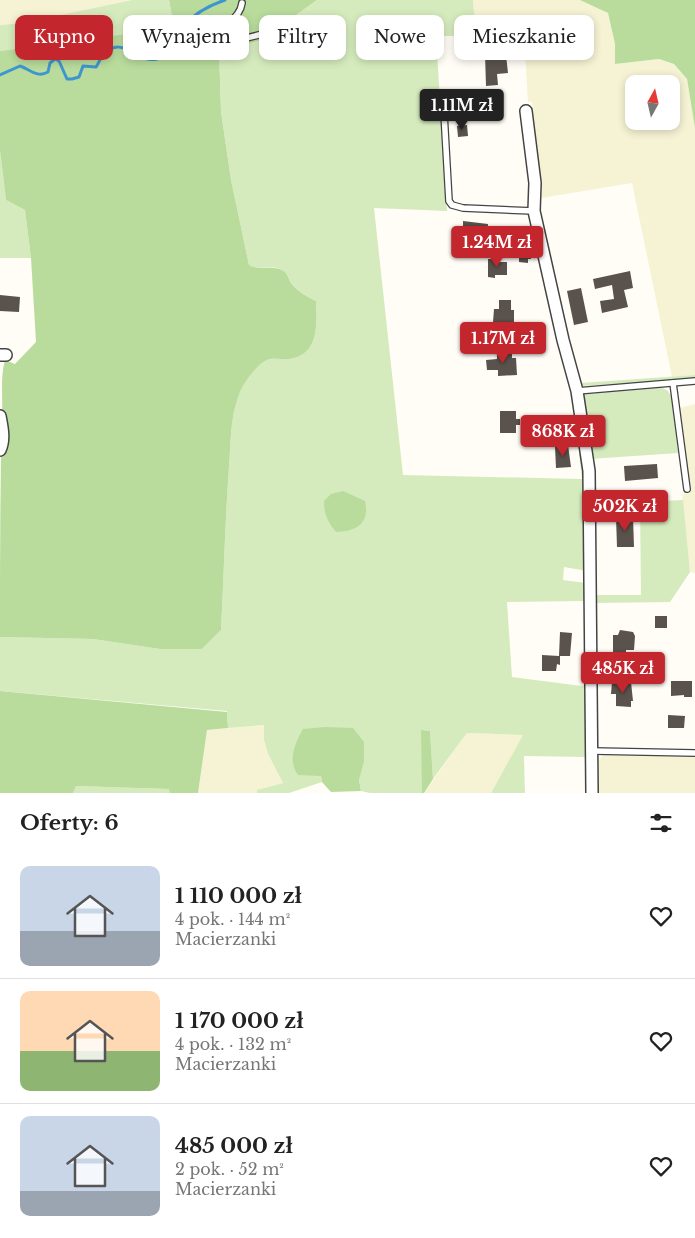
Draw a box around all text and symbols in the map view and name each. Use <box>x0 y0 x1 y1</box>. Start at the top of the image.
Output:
chip: Kupno <box>15 15 113 60</box>
chip: Wynajem <box>123 15 249 60</box>
chip: Filtry <box>259 15 346 60</box>
chip: Nowe <box>356 15 444 60</box>
chip: Mieszkanie <box>454 15 594 60</box>
north arrow <box>625 75 680 130</box>
map controls <box>625 75 680 130</box>
pin: 1.11M zł <box>410 88 514 131</box>
text: 1.11M zł <box>431 95 493 115</box>
pin: 1.24M zł <box>445 226 549 268</box>
text: 1.24M zł <box>462 232 532 252</box>
pin: 1.17M zł <box>451 322 555 364</box>
text: 1.17M zł <box>471 328 535 348</box>
pin: 868K zł <box>517 414 609 457</box>
text: 868K zł <box>532 421 594 441</box>
pin: 502K zł <box>579 490 671 532</box>
text: 502K zł <box>593 496 657 516</box>
pin: 485K zł <box>577 652 669 694</box>
text: 485K zł <box>592 658 654 678</box>
icon: filters <box>647 809 675 837</box>
text: Oferty: 6 <box>20 810 119 836</box>
text: 1 110 000 zł <box>175 883 302 909</box>
icon: home <box>60 886 120 946</box>
icon: heart <box>647 902 675 930</box>
text: 4 pok. · 144 m² <box>175 909 290 929</box>
text: Macierzanki <box>175 929 276 949</box>
text: 1 170 000 zł <box>175 1008 304 1034</box>
icon: home <box>60 1011 120 1071</box>
icon: heart <box>647 1027 675 1055</box>
text: 4 pok. · 132 m² <box>175 1034 291 1054</box>
text: Macierzanki <box>175 1054 276 1074</box>
text: 485 000 zł <box>175 1133 293 1159</box>
icon: home <box>60 1136 120 1196</box>
icon: heart <box>647 1152 675 1180</box>
text: 2 pok. · 52 m² <box>175 1159 284 1179</box>
text: Macierzanki <box>175 1179 276 1199</box>

